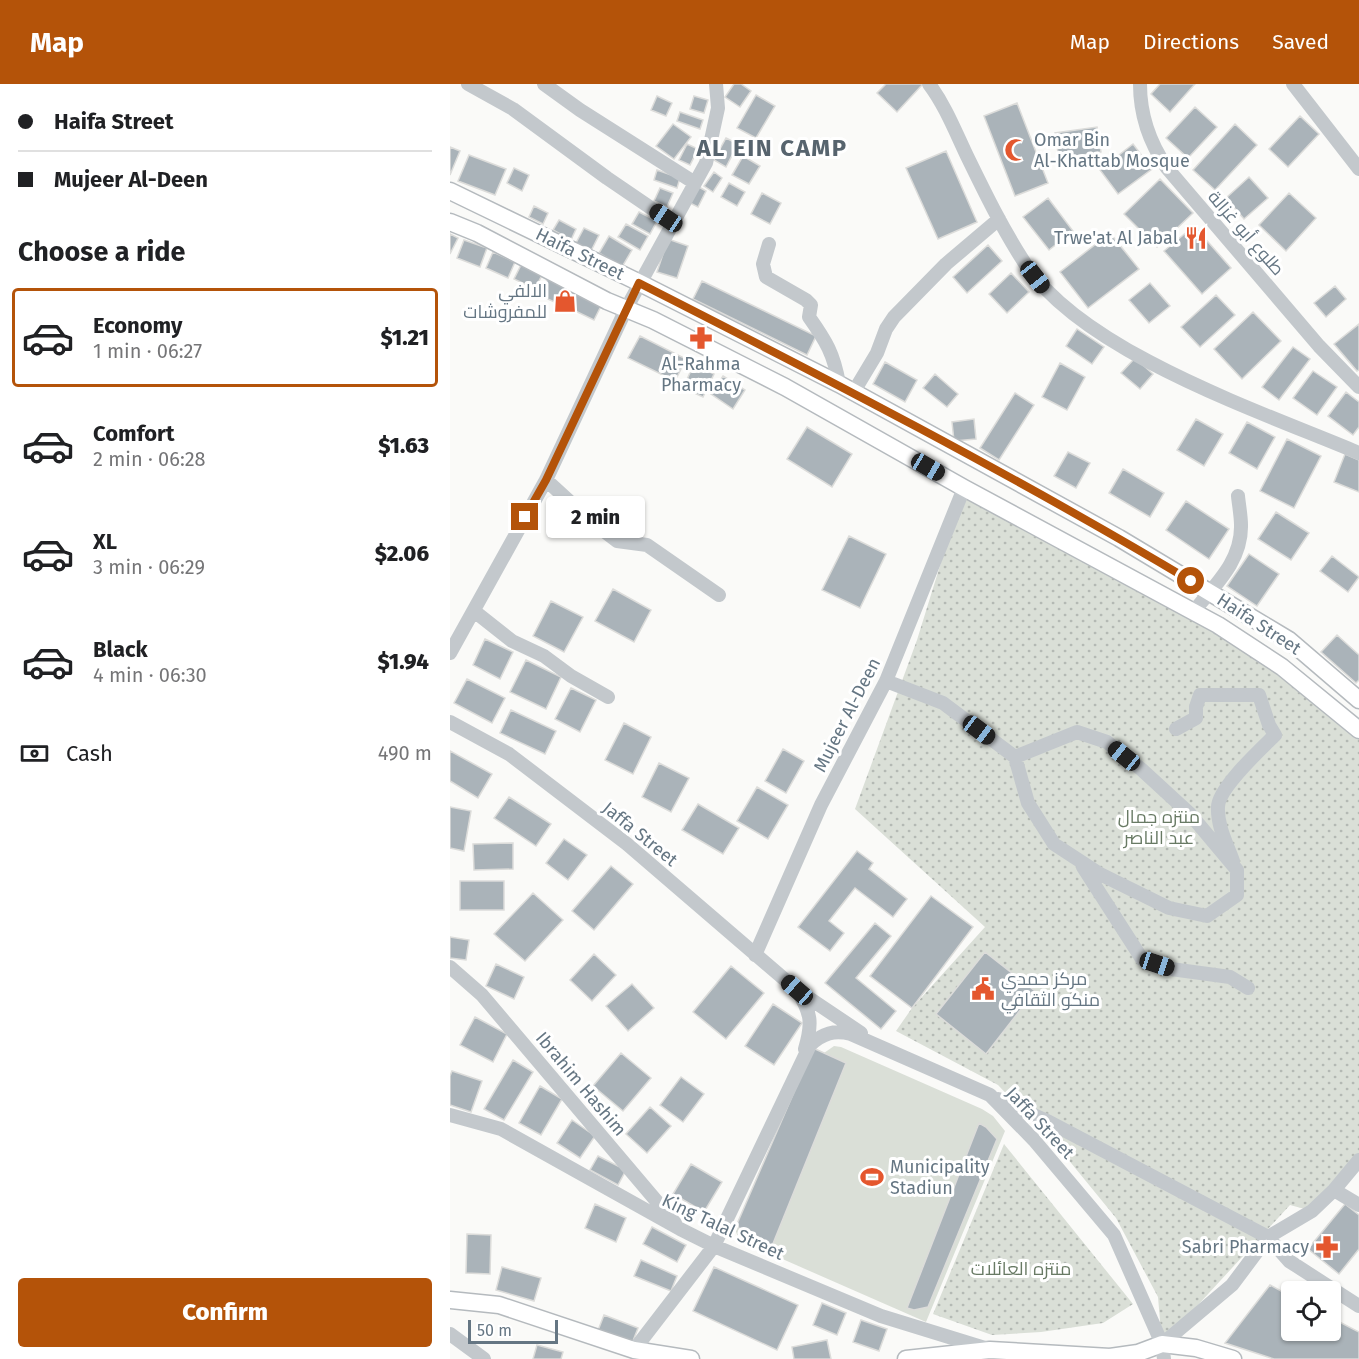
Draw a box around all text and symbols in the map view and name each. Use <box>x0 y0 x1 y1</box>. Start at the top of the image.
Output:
text: Map <box>30 26 84 59</box>
text: Map <box>1070 29 1110 55</box>
text: Directions <box>1143 29 1239 55</box>
text: Saved <box>1272 29 1329 55</box>
text: Haifa Street <box>54 108 174 135</box>
place label: Omar Bin Al-Khattab Mosque <box>1034 129 1190 172</box>
district label: AL EIN CAMP <box>695 134 848 162</box>
mosque icon: Omar Bin Al-Khattab Mosque <box>1003 137 1029 163</box>
text: Mujeer Al-Deen <box>54 166 208 193</box>
street label: طلوع أبو غزالة <box>1202 186 1289 281</box>
car <box>646 200 686 236</box>
street label: Haifa Street <box>532 223 628 285</box>
restaurant icon: Trwe'at Al Jabal <box>1183 225 1209 251</box>
place label: Trwe'at Al Jabal <box>1054 227 1178 249</box>
text: Choose a ride <box>18 236 185 268</box>
car <box>1017 257 1053 297</box>
place label: الالفي للمفروشات <box>463 280 547 323</box>
shop icon: الالفي للمفروشات <box>552 288 578 314</box>
icon: car <box>21 311 75 365</box>
text: Economy <box>93 312 182 339</box>
text: $1.21 <box>380 324 429 351</box>
pharmacy icon: Al-Rahma Pharmacy <box>688 325 714 351</box>
text: 1 min · 06:27 <box>93 339 202 363</box>
place label: Al-Rahma Pharmacy <box>661 353 741 396</box>
icon: car <box>21 419 75 473</box>
text: Comfort <box>93 420 174 447</box>
text: $1.63 <box>378 432 429 459</box>
text: 2 min · 06:28 <box>93 447 206 471</box>
car <box>908 450 948 484</box>
callout: 2 min <box>546 496 645 538</box>
route end <box>511 503 538 530</box>
text: 2 min <box>571 505 620 529</box>
icon: car <box>21 527 75 581</box>
text: XL <box>93 528 117 555</box>
text: $2.06 <box>375 540 429 567</box>
text: 3 min · 06:29 <box>93 555 205 579</box>
route start <box>1177 567 1204 594</box>
street label: Haifa Street <box>1213 589 1306 660</box>
icon: car <box>21 635 75 689</box>
text: Black <box>93 636 148 663</box>
text: $1.94 <box>377 648 429 675</box>
street label: Mujeer Al-Deen <box>809 654 885 776</box>
text: 4 min · 06:30 <box>93 663 207 687</box>
car <box>959 712 999 748</box>
icon: cash <box>18 737 51 770</box>
car <box>1104 738 1144 774</box>
text: Cash <box>66 740 113 767</box>
text: 490 m <box>378 741 432 765</box>
street label: Jaffa Street <box>598 797 682 871</box>
park label: منتزه جمال عبد الناصر <box>1118 806 1200 849</box>
car <box>1137 950 1177 978</box>
place label: مركز حمدي منكو الثقافي <box>1001 968 1100 1014</box>
car <box>778 971 816 1009</box>
public building icon: مركز حمدي منكو الثقافي <box>970 976 996 1002</box>
street label: Ibrahim Hashim <box>531 1027 631 1141</box>
street label: Jaffa Street <box>1001 1082 1079 1164</box>
place label: Municipality Stadiun <box>890 1156 990 1199</box>
sports icon: Municipality Stadiun <box>859 1164 885 1190</box>
street label: King Talal Street <box>659 1189 788 1265</box>
pharmacy icon: Sabri Pharmacy <box>1314 1234 1340 1260</box>
place label: Sabri Pharmacy <box>1182 1236 1309 1258</box>
park label: منتزه العائلات <box>971 1258 1071 1280</box>
button: Confirm <box>18 1278 432 1347</box>
map controls <box>1281 1281 1341 1341</box>
button: locate <box>1281 1281 1341 1341</box>
scale bar <box>468 1317 558 1344</box>
text: 50 m <box>477 1321 512 1340</box>

